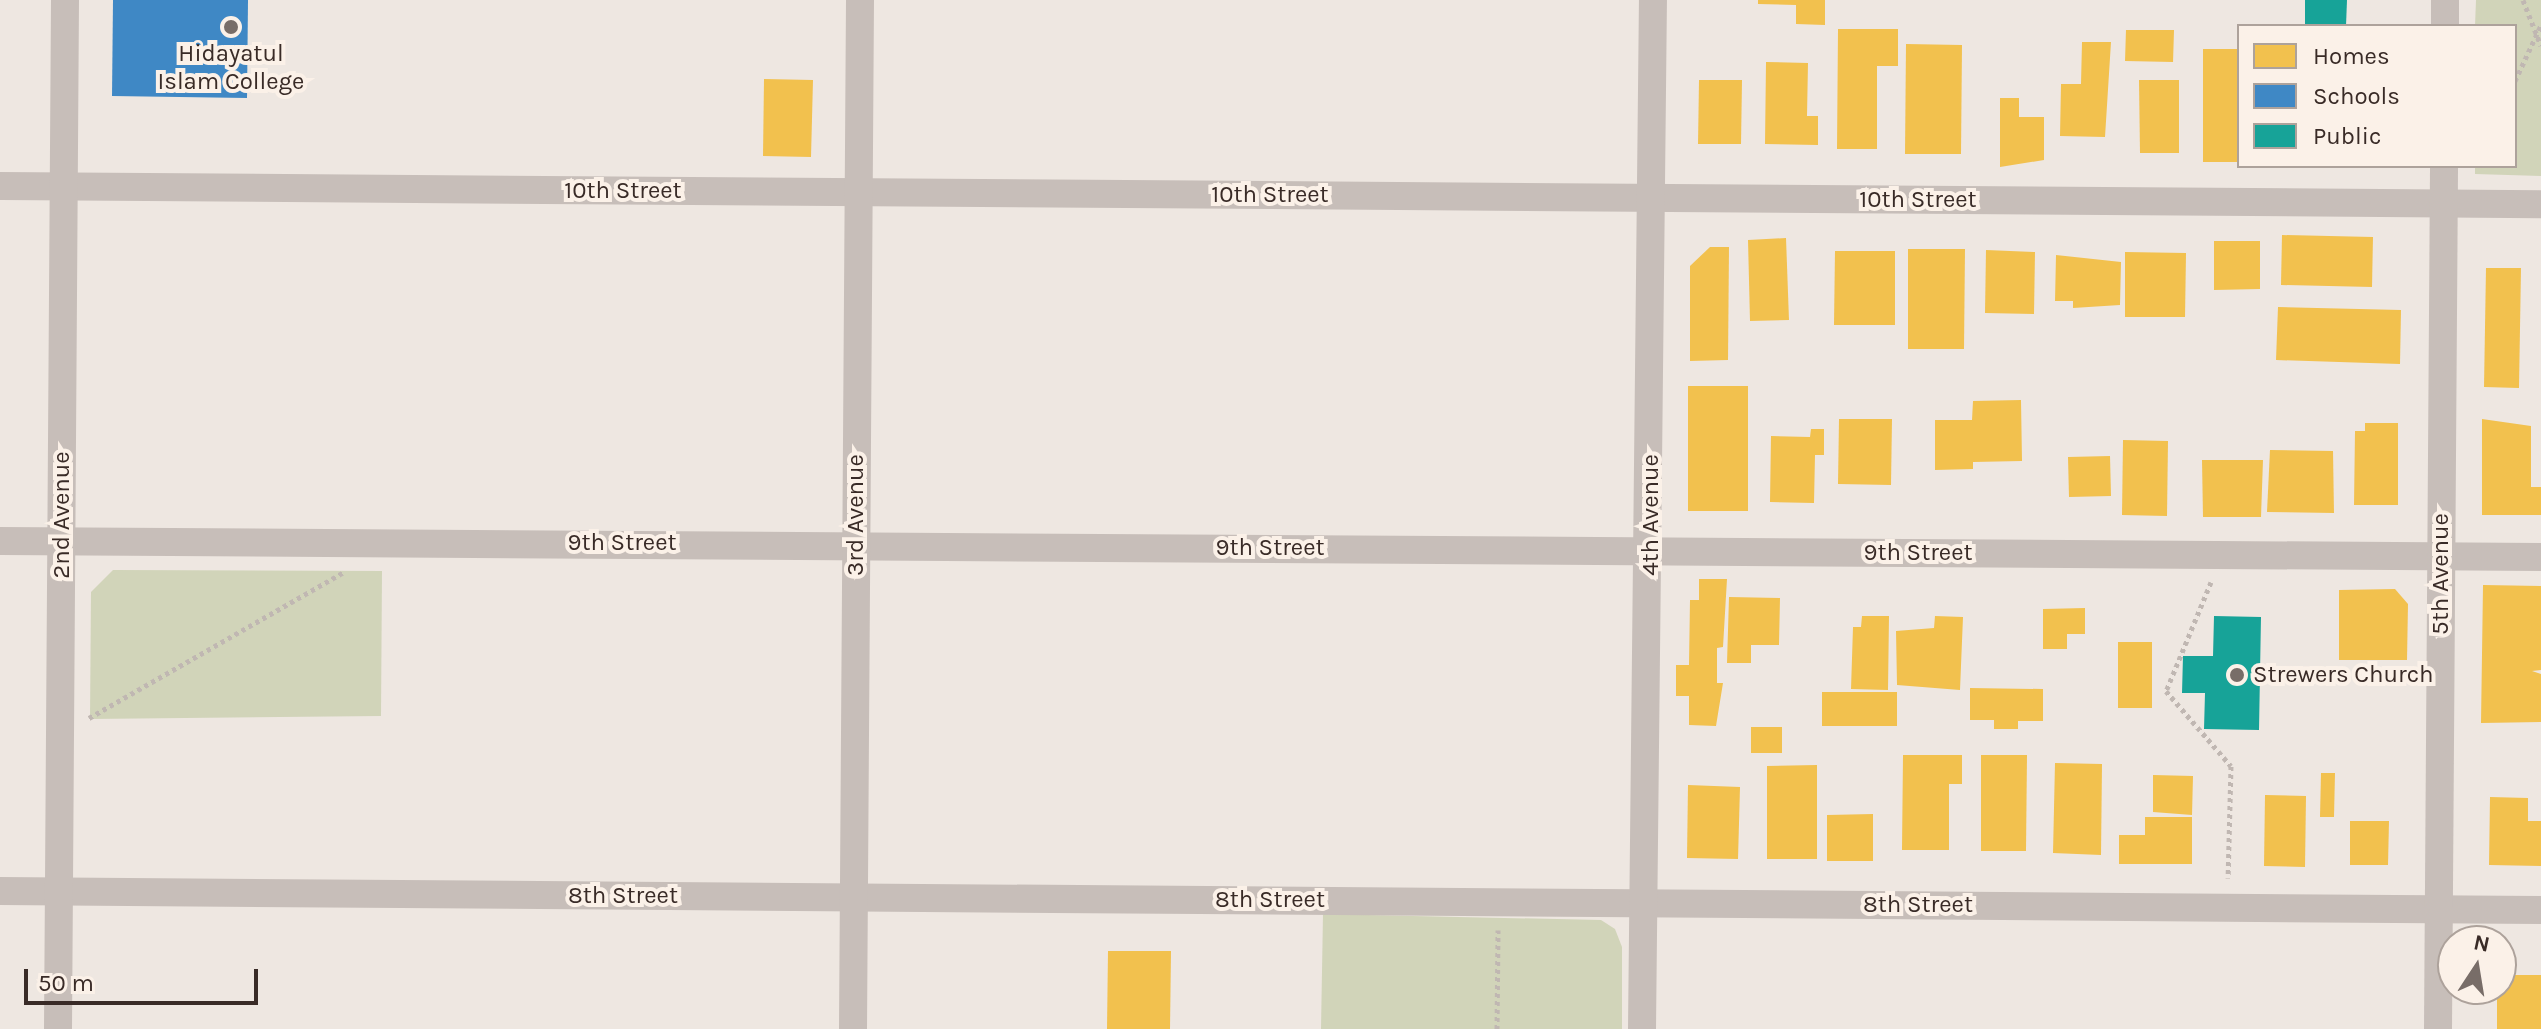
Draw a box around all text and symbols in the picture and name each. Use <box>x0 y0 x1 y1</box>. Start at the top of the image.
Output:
marker: Hidayatul Islam College <box>222 18 240 36</box>
legend <box>2237 24 2517 168</box>
place label: Hidayatul Islam College <box>158 40 304 96</box>
text: Homes <box>2313 42 2390 70</box>
text: Schools <box>2313 82 2400 110</box>
text: Public <box>2313 122 2381 150</box>
street label: 10th Street <box>564 177 682 205</box>
street label: 10th Street <box>1211 181 1329 209</box>
street label: 10th Street <box>1859 186 1977 214</box>
street label: 2nd Avenue <box>48 451 76 579</box>
street label: 3rd Avenue <box>842 454 870 576</box>
street label: 4th Avenue <box>1637 454 1665 576</box>
street label: 5th Avenue <box>2427 513 2455 635</box>
street label: 9th Street <box>567 529 677 557</box>
street label: 9th Street <box>1215 534 1325 562</box>
street label: 9th Street <box>1863 539 1973 567</box>
place label: Strewers Church <box>2253 661 2434 689</box>
marker: Strewers Church <box>2228 666 2246 684</box>
street label: 8th Street <box>568 882 678 910</box>
street label: 8th Street <box>1215 886 1325 914</box>
street label: 8th Street <box>1863 891 1973 919</box>
north arrow <box>2437 925 2517 1005</box>
text: N <box>2471 929 2492 958</box>
scale bar <box>28 953 262 1003</box>
text: 50 m <box>38 969 94 997</box>

